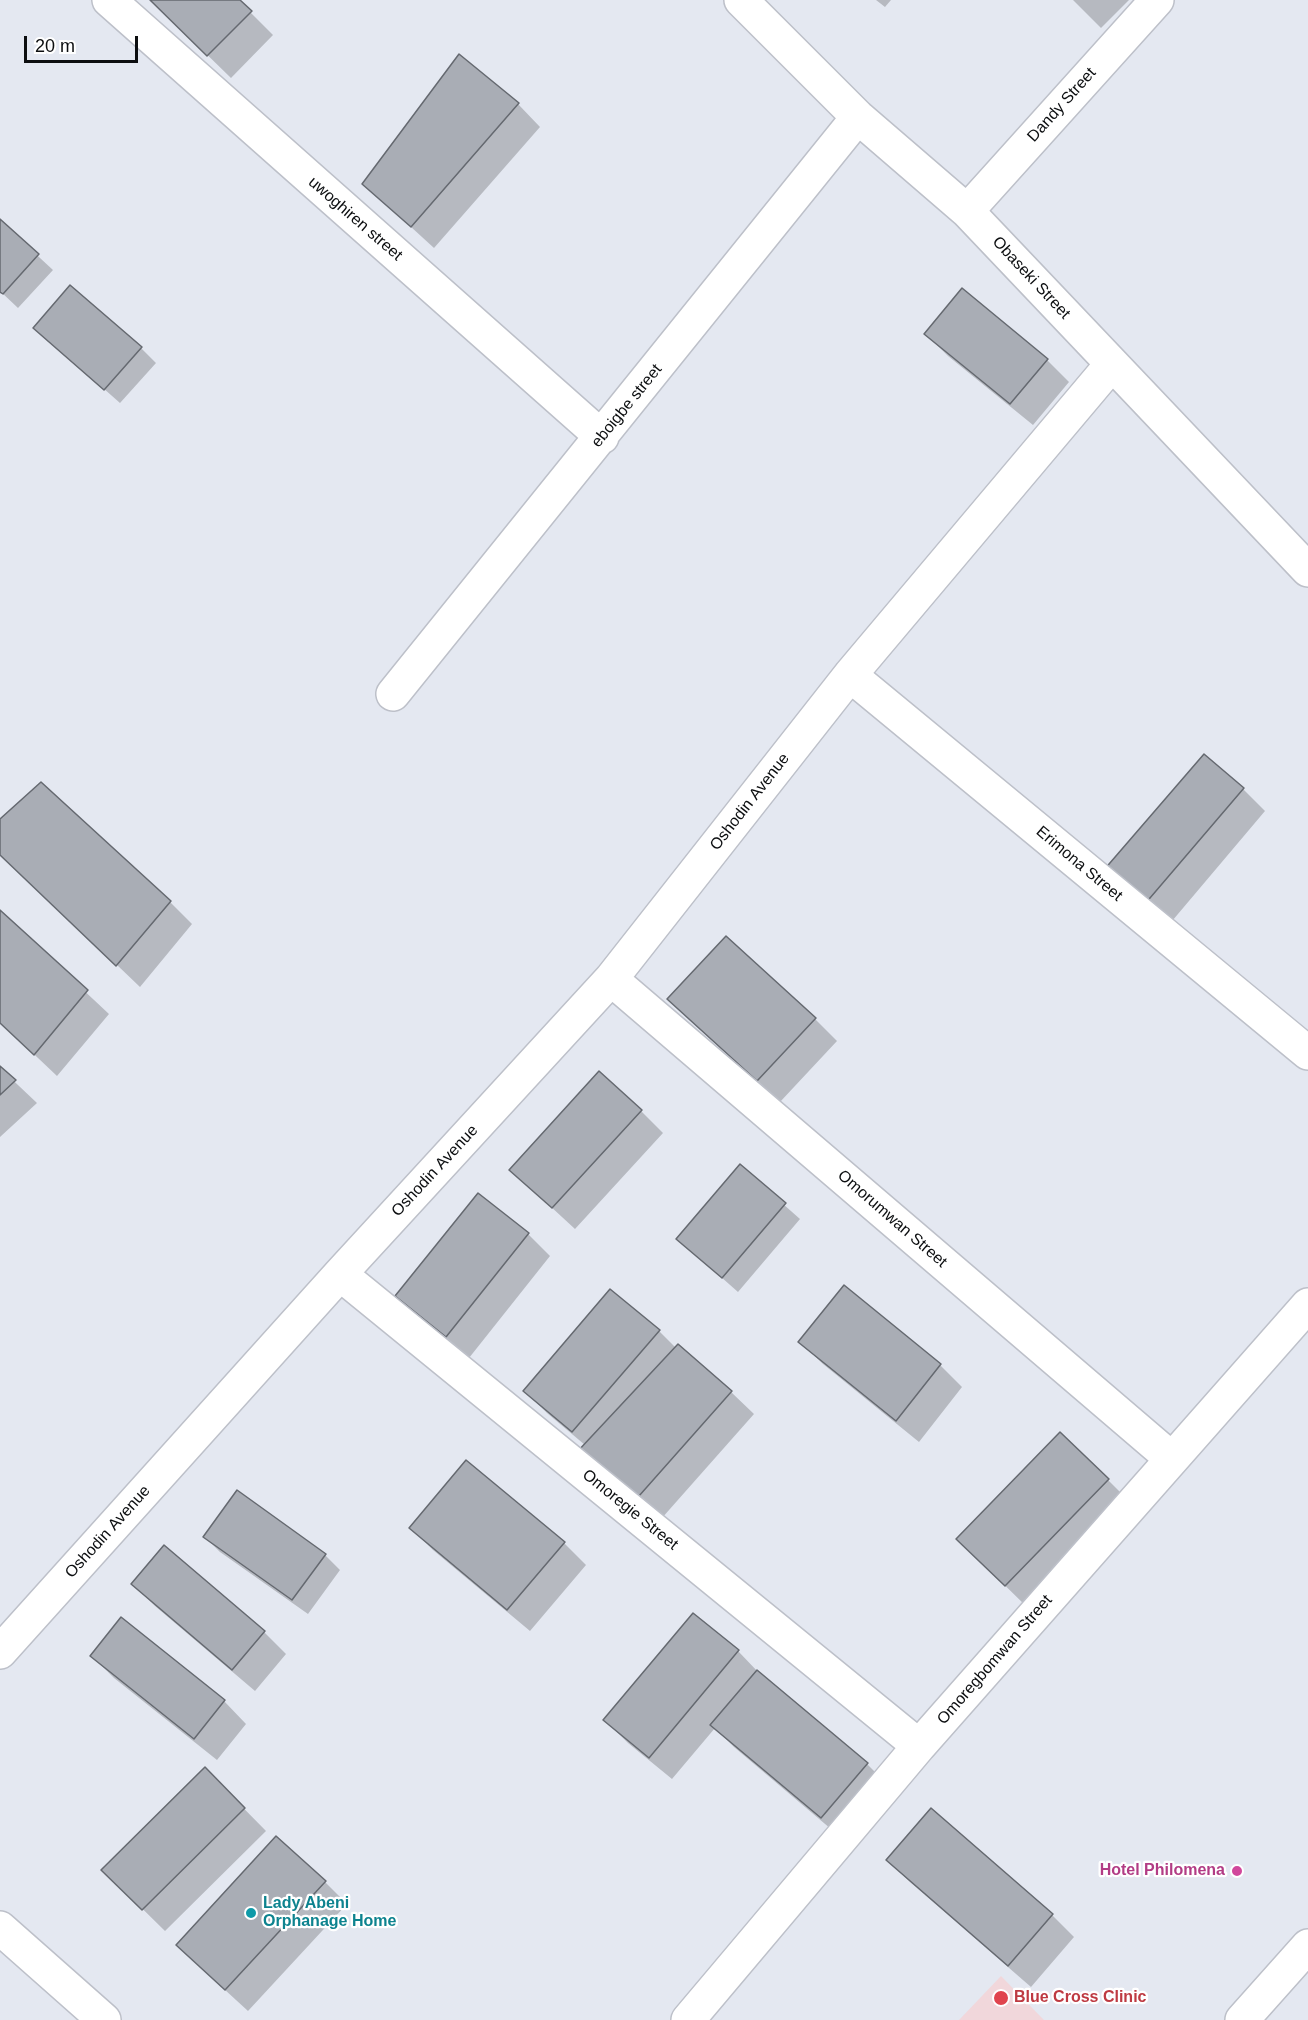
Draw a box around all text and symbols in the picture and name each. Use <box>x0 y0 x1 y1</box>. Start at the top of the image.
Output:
scale bar <box>27 24 141 62</box>
text: 20 m <box>35 36 75 56</box>
street label: Dandy Street <box>1024 64 1100 146</box>
street label: uwoghiren street <box>304 173 406 265</box>
street label: Obaseki Street <box>988 233 1074 323</box>
street label: eboigbe street <box>588 361 666 451</box>
street label: Oshodin Avenue <box>706 750 794 854</box>
street label: Erimona Street <box>1032 822 1126 906</box>
street label: Oshodin Avenue <box>388 1121 482 1221</box>
street label: Omorumwan Street <box>833 1166 951 1272</box>
street label: Omoregie Street <box>578 1466 682 1554</box>
street label: Oshodin Avenue <box>61 1482 155 1582</box>
street label: Omoregbomwan Street <box>933 1591 1057 1729</box>
place label: Hotel Philomena <box>1100 1861 1225 1881</box>
marker: Hotel Philomena <box>1230 1864 1244 1878</box>
place label: Lady Abeni Orphanage Home <box>263 1894 396 1932</box>
marker: Lady Abeni Orphanage Home <box>244 1906 258 1920</box>
place label: Blue Cross Clinic <box>1014 1988 1146 2008</box>
marker: Blue Cross Clinic <box>992 1989 1010 2007</box>

